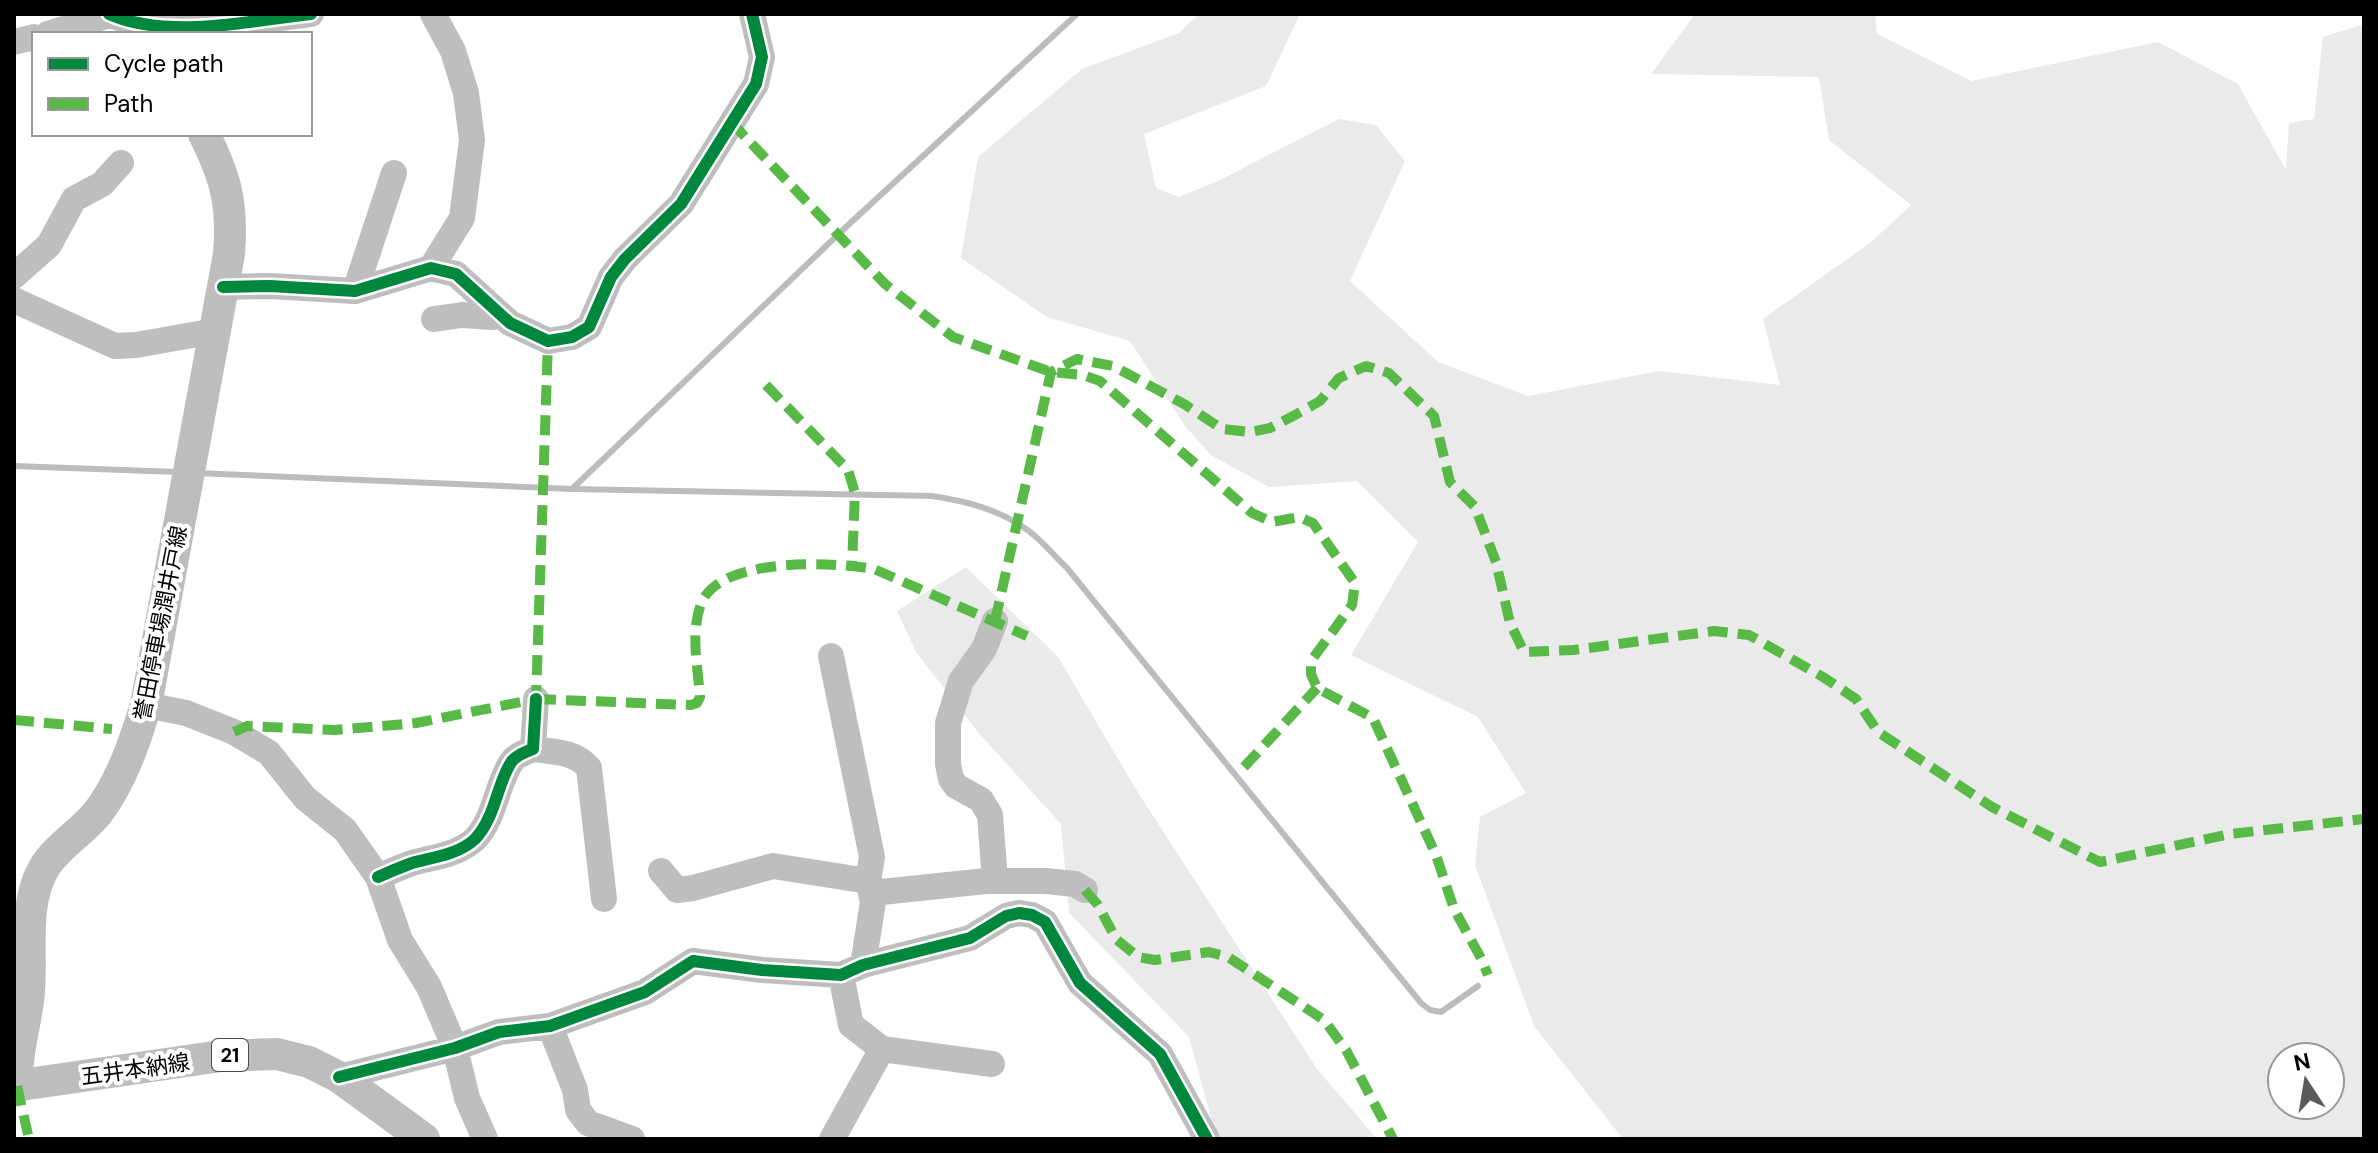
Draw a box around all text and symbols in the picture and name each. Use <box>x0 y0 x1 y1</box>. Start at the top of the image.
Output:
legend <box>32 32 312 136</box>
text: Cycle path <box>104 48 223 79</box>
text: Path <box>104 88 153 119</box>
street label: 誉田停車場潤井戸線 <box>127 523 194 723</box>
road number: 21 <box>212 1039 248 1071</box>
north arrow <box>2266 1041 2346 1121</box>
text: N <box>2291 1046 2313 1078</box>
street label: 五井本納線 <box>79 1047 192 1092</box>

